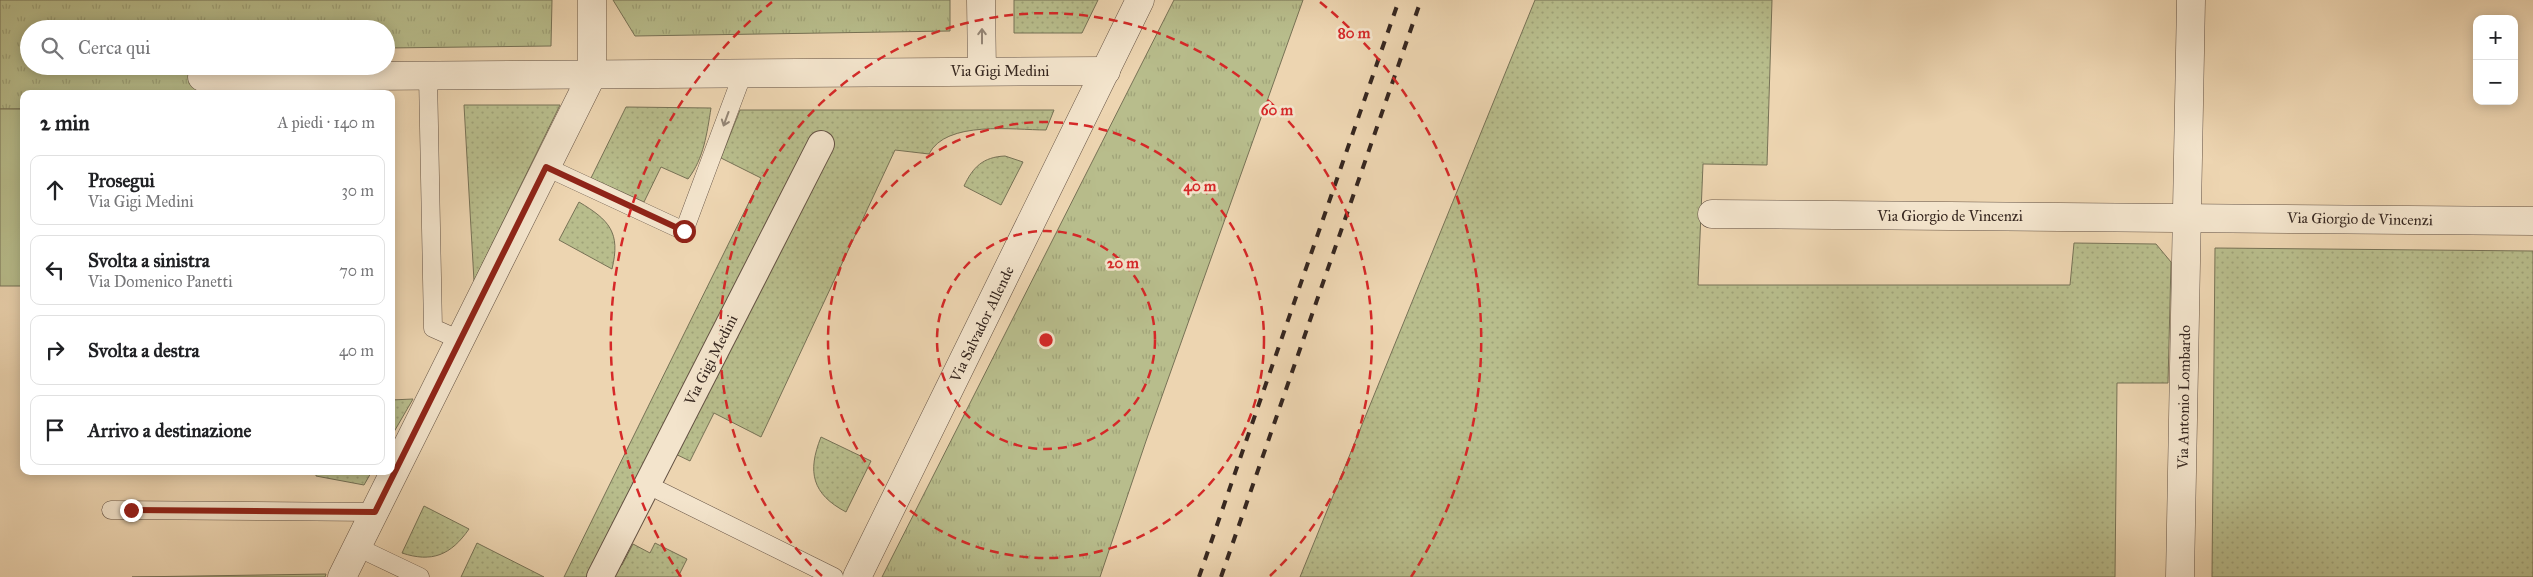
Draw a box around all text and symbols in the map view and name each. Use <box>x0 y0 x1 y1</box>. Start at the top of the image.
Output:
map controls <box>2473 15 2518 105</box>
button: + <box>2473 15 2518 60</box>
search box <box>20 20 395 75</box>
text: 80 m <box>1338 24 1371 42</box>
one-way arrow <box>977 28 986 44</box>
icon: search <box>38 34 66 62</box>
text: Cerca qui <box>78 36 150 59</box>
button: − <box>2473 60 2518 105</box>
street label: Via Gigi Medini <box>949 62 1050 80</box>
text: 60 m <box>1261 101 1294 119</box>
text: 2 min <box>40 110 90 136</box>
one-way arrow <box>721 111 730 126</box>
text: A piedi · 140 m <box>278 113 375 132</box>
text: Prosegui <box>88 169 155 192</box>
icon: ahead <box>41 176 69 204</box>
text: 40 m <box>1184 177 1217 196</box>
text: 30 m <box>341 181 374 200</box>
text: Via Gigi Medini <box>88 192 194 211</box>
street label: Via Giorgio de Vincenzi <box>1876 207 2023 225</box>
street label: Via Giorgio de Vincenzi <box>2286 209 2433 229</box>
route start <box>673 220 696 243</box>
text: Svolta a sinistra <box>88 249 210 272</box>
text: 20 m <box>1107 254 1139 272</box>
icon: left <box>41 256 69 284</box>
text: 70 m <box>339 261 374 280</box>
street label: Via Salvador Allende <box>946 263 1018 386</box>
text: Via Domenico Panetti <box>88 272 233 291</box>
street label: Via Gigi Medini <box>680 312 741 409</box>
street label: Via Antonio Lombardo <box>2174 325 2194 470</box>
centre of rings <box>1037 331 1055 349</box>
icon: right <box>41 336 69 364</box>
text: Svolta a destra <box>88 339 200 362</box>
text: 40 m <box>339 341 374 360</box>
icon: arrive <box>41 416 69 444</box>
text: Arrivo a destinazione <box>88 419 251 442</box>
route end <box>120 499 143 522</box>

